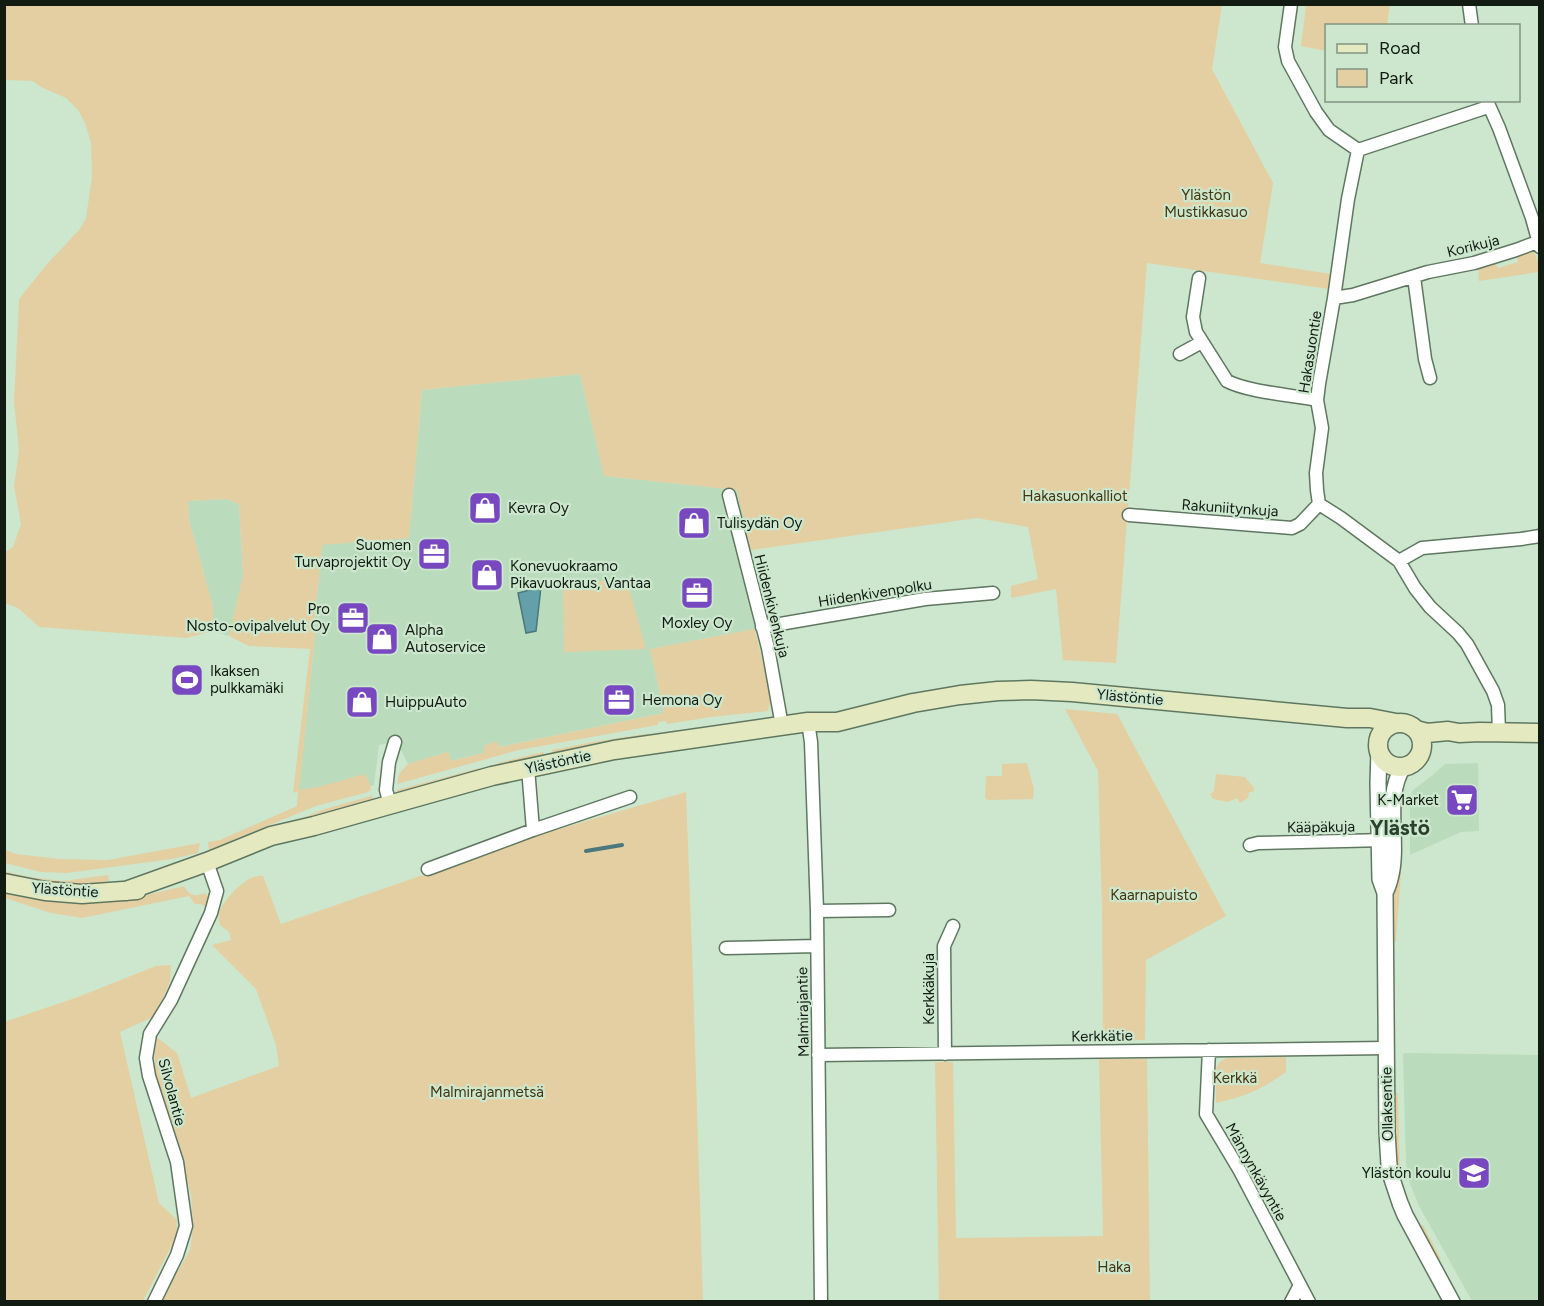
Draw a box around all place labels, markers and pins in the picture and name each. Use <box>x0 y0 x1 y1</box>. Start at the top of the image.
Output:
shop icon: Kevra Oy <box>467 490 503 526</box>
place label: Kevra Oy <box>508 499 569 517</box>
shop icon: Tulisydän Oy <box>676 505 712 541</box>
place label: Tulisydän Oy <box>717 514 803 532</box>
place label: Suomen Turvaprojektit Oy <box>295 536 411 571</box>
office icon: Suomen Turvaprojektit Oy <box>416 536 452 572</box>
shop icon: Konevuokraamo Pikavuokraus, Vantaa <box>469 557 505 593</box>
place label: Konevuokraamo Pikavuokraus, Vantaa <box>510 557 651 592</box>
office icon: Moxley Oy <box>679 575 715 611</box>
place label: Pro Nosto-ovipalvelut Oy <box>186 600 330 635</box>
office icon: Pro Nosto-ovipalvelut Oy <box>335 600 371 636</box>
place label: Moxley Oy <box>662 614 733 632</box>
shop icon: Alpha Autoservice <box>364 621 400 657</box>
place label: Alpha Autoservice <box>405 621 486 656</box>
sports icon: Ikaksen pulkkamäki <box>169 662 205 698</box>
place label: Ikaksen pulkkamäki <box>210 662 284 697</box>
office icon: Hemona Oy <box>601 682 637 718</box>
shop icon: HuippuAuto <box>344 684 380 720</box>
place label: Hemona Oy <box>642 691 722 709</box>
place label: HuippuAuto <box>385 693 467 711</box>
supermarket icon: K-Market <box>1444 782 1480 818</box>
place label: K-Market <box>1377 791 1439 809</box>
school or university icon: Ylästön koulu <box>1456 1155 1492 1191</box>
place label: Ylästön koulu <box>1362 1164 1451 1182</box>

